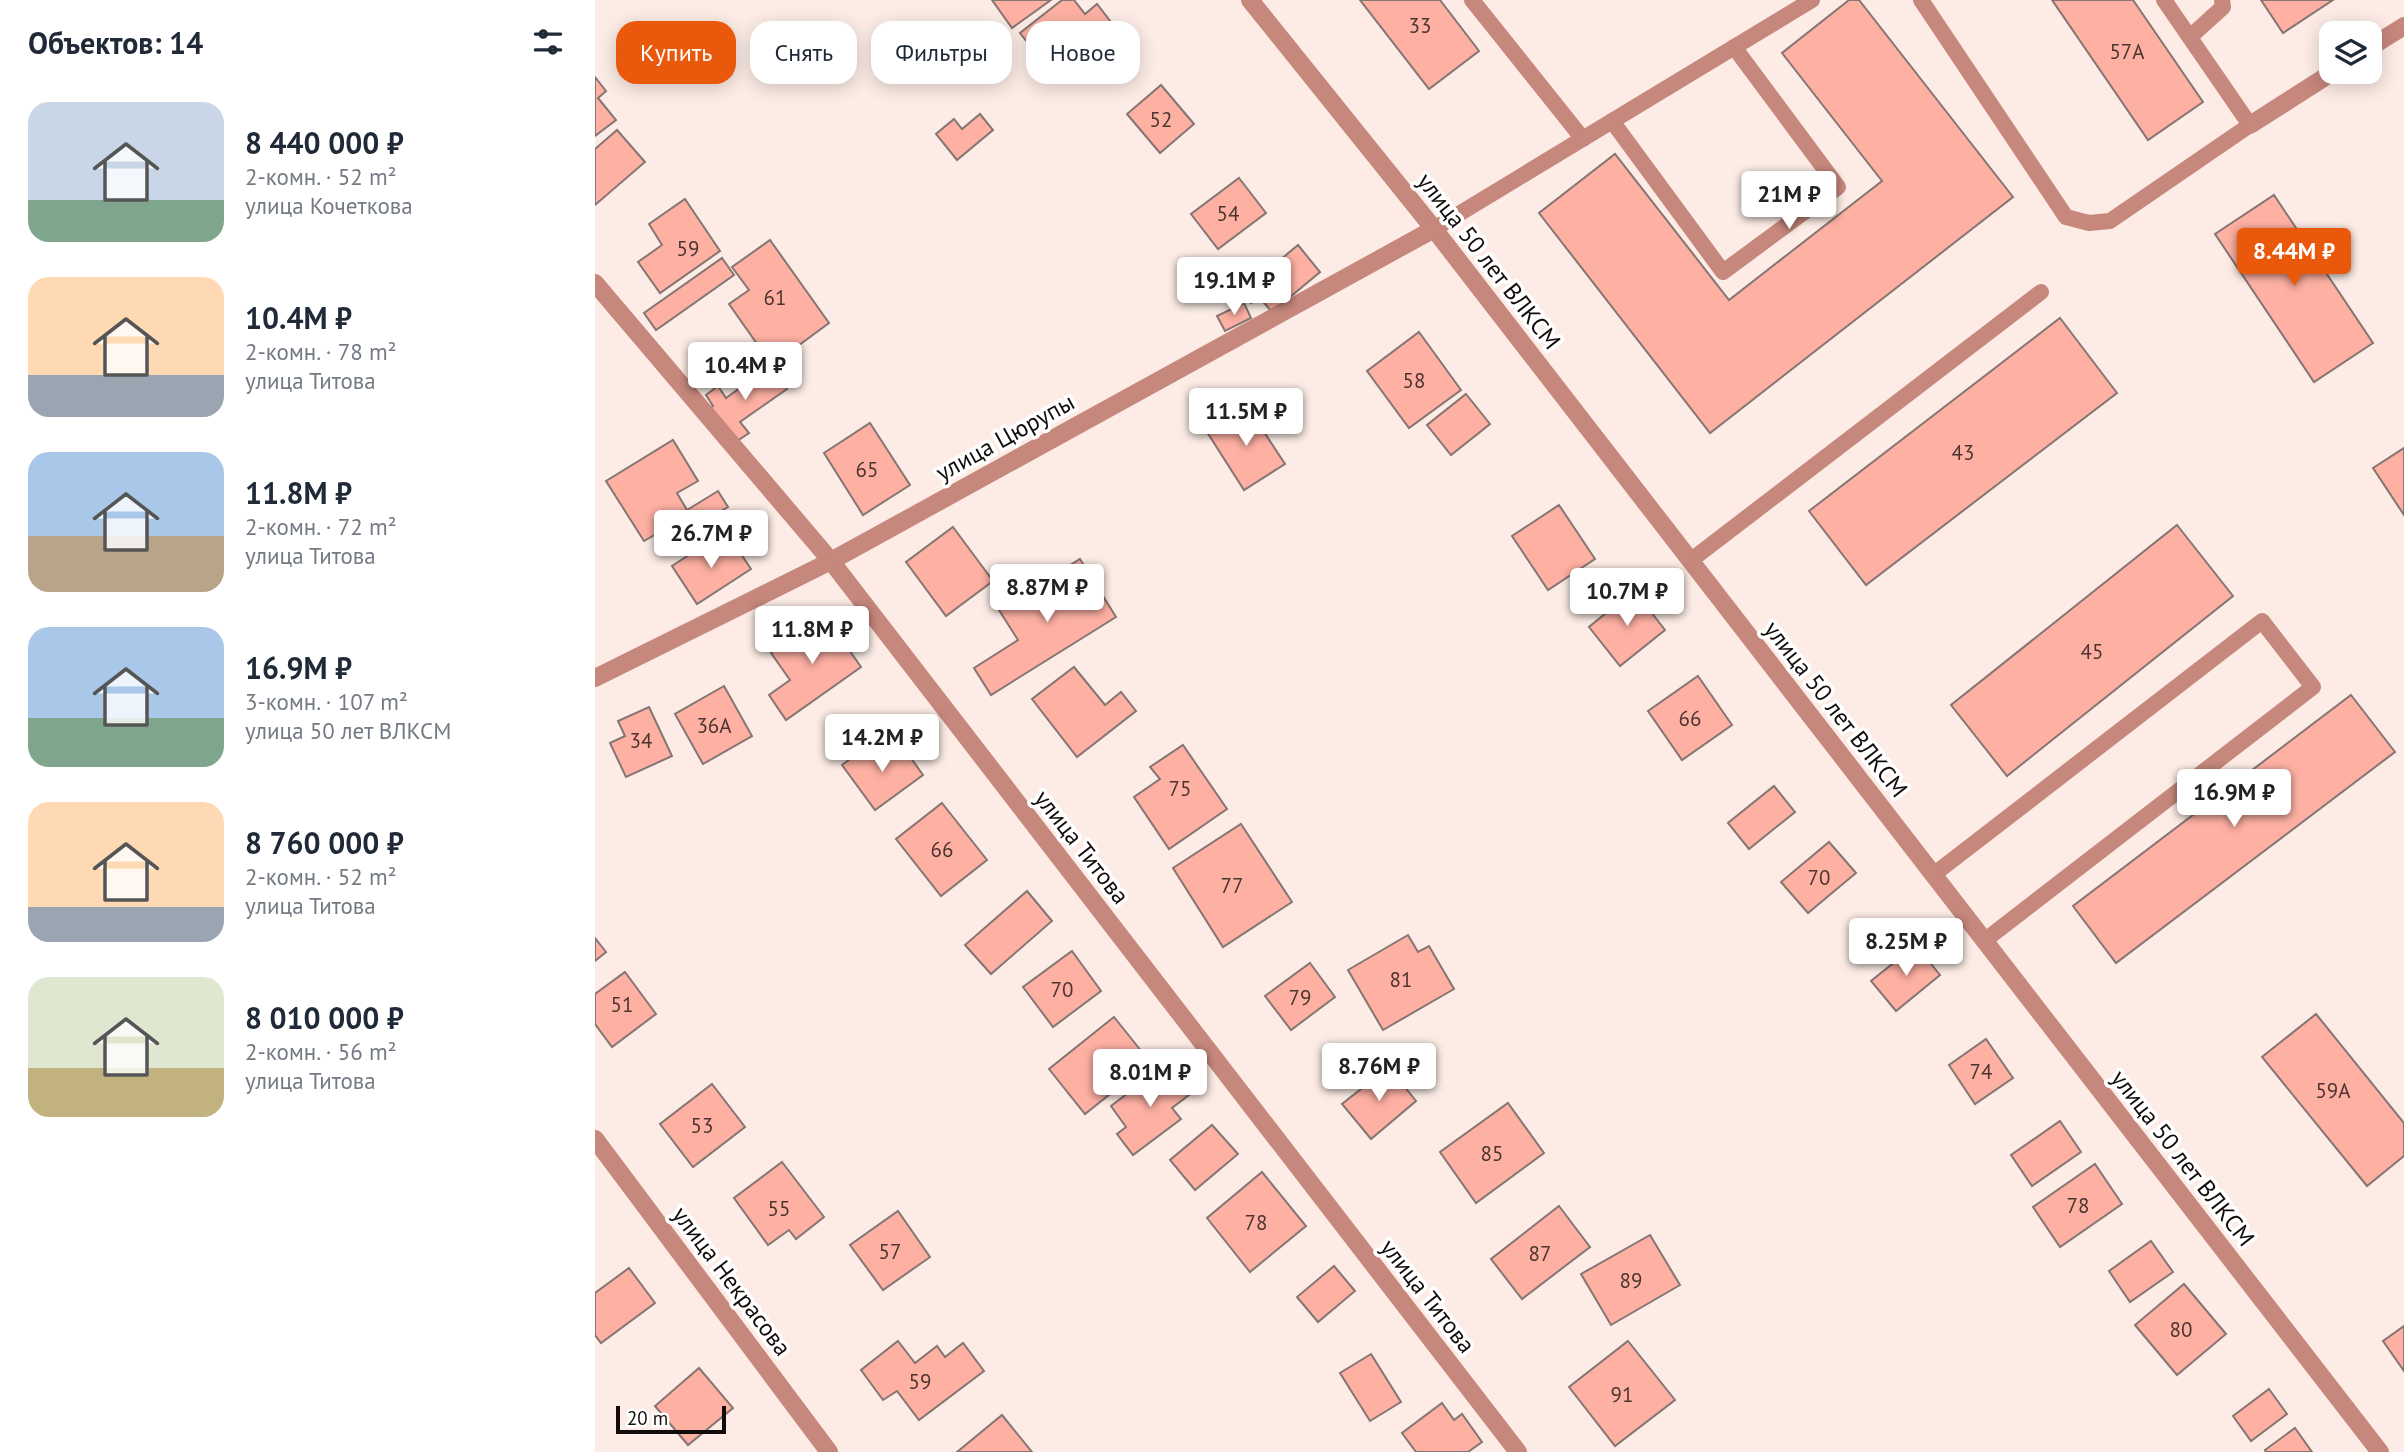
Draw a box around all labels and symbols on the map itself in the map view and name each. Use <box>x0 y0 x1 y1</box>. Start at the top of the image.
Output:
house number: 33 <box>1409 12 1431 39</box>
house number: 57А <box>2109 38 2145 65</box>
house number: 52 <box>1150 106 1172 133</box>
street label: улица 50 лет ВЛКСМ <box>1410 167 1568 355</box>
pin: 21M ₽ <box>1740 172 1838 231</box>
house number: 54 <box>1217 200 1239 227</box>
pin: 8.44M ₽ <box>2229 229 2359 288</box>
house number: 59 <box>677 235 699 262</box>
pin: 19.1M ₽ <box>1169 258 1299 317</box>
house number: 61 <box>764 284 786 311</box>
pin: 10.4M ₽ <box>680 342 810 402</box>
house number: 58 <box>1403 367 1425 394</box>
street label: улица Цюрупы <box>930 386 1080 488</box>
pin: 11.5M ₽ <box>1181 388 1311 448</box>
house number: 43 <box>1952 439 1974 466</box>
house number: 65 <box>856 456 878 483</box>
pin: 26.7M ₽ <box>646 510 776 570</box>
pin: 8.87M ₽ <box>982 564 1112 624</box>
pin: 10.7M ₽ <box>1562 568 1692 628</box>
pin: 11.8M ₽ <box>747 606 877 666</box>
street label: улица 50 лет ВЛКСМ <box>1757 615 1915 803</box>
house number: 45 <box>2081 638 2103 665</box>
house number: 66 <box>1679 705 1701 732</box>
house number: 36А <box>696 712 732 739</box>
pin: 14.2M ₽ <box>817 714 947 774</box>
house number: 34 <box>630 727 652 754</box>
pin: 16.9M ₽ <box>2169 770 2299 829</box>
house number: 75 <box>1169 775 1191 802</box>
street label: улица Титова <box>1028 784 1136 910</box>
house number: 66 <box>931 836 953 863</box>
house number: 70 <box>1808 864 1830 891</box>
house number: 77 <box>1221 872 1243 899</box>
pin: 8.25M ₽ <box>1841 918 1971 978</box>
house number: 81 <box>1390 966 1412 993</box>
house number: 70 <box>1051 976 1073 1003</box>
house number: 79 <box>1289 984 1311 1011</box>
house number: 51 <box>611 991 633 1018</box>
pin: 8.76M ₽ <box>1314 1044 1444 1103</box>
pin: 8.01M ₽ <box>1085 1050 1215 1109</box>
house number: 74 <box>1970 1058 1992 1085</box>
street label: улица 50 лет ВЛКСМ <box>2104 1064 2262 1252</box>
house number: 59А <box>2315 1077 2351 1104</box>
house number: 53 <box>691 1112 713 1139</box>
house number: 85 <box>1481 1140 1503 1167</box>
house number: 78 <box>2067 1192 2089 1219</box>
house number: 55 <box>768 1195 790 1222</box>
street label: улица Некрасова <box>666 1200 798 1362</box>
house number: 78 <box>1245 1209 1267 1236</box>
street label: улица Титова <box>1374 1233 1482 1359</box>
house number: 57 <box>879 1238 901 1265</box>
house number: 87 <box>1529 1240 1551 1267</box>
house number: 89 <box>1620 1267 1642 1294</box>
house number: 80 <box>2170 1316 2192 1343</box>
house number: 59 <box>909 1368 931 1395</box>
house number: 91 <box>1611 1381 1633 1408</box>
scale bar <box>616 1403 726 1435</box>

